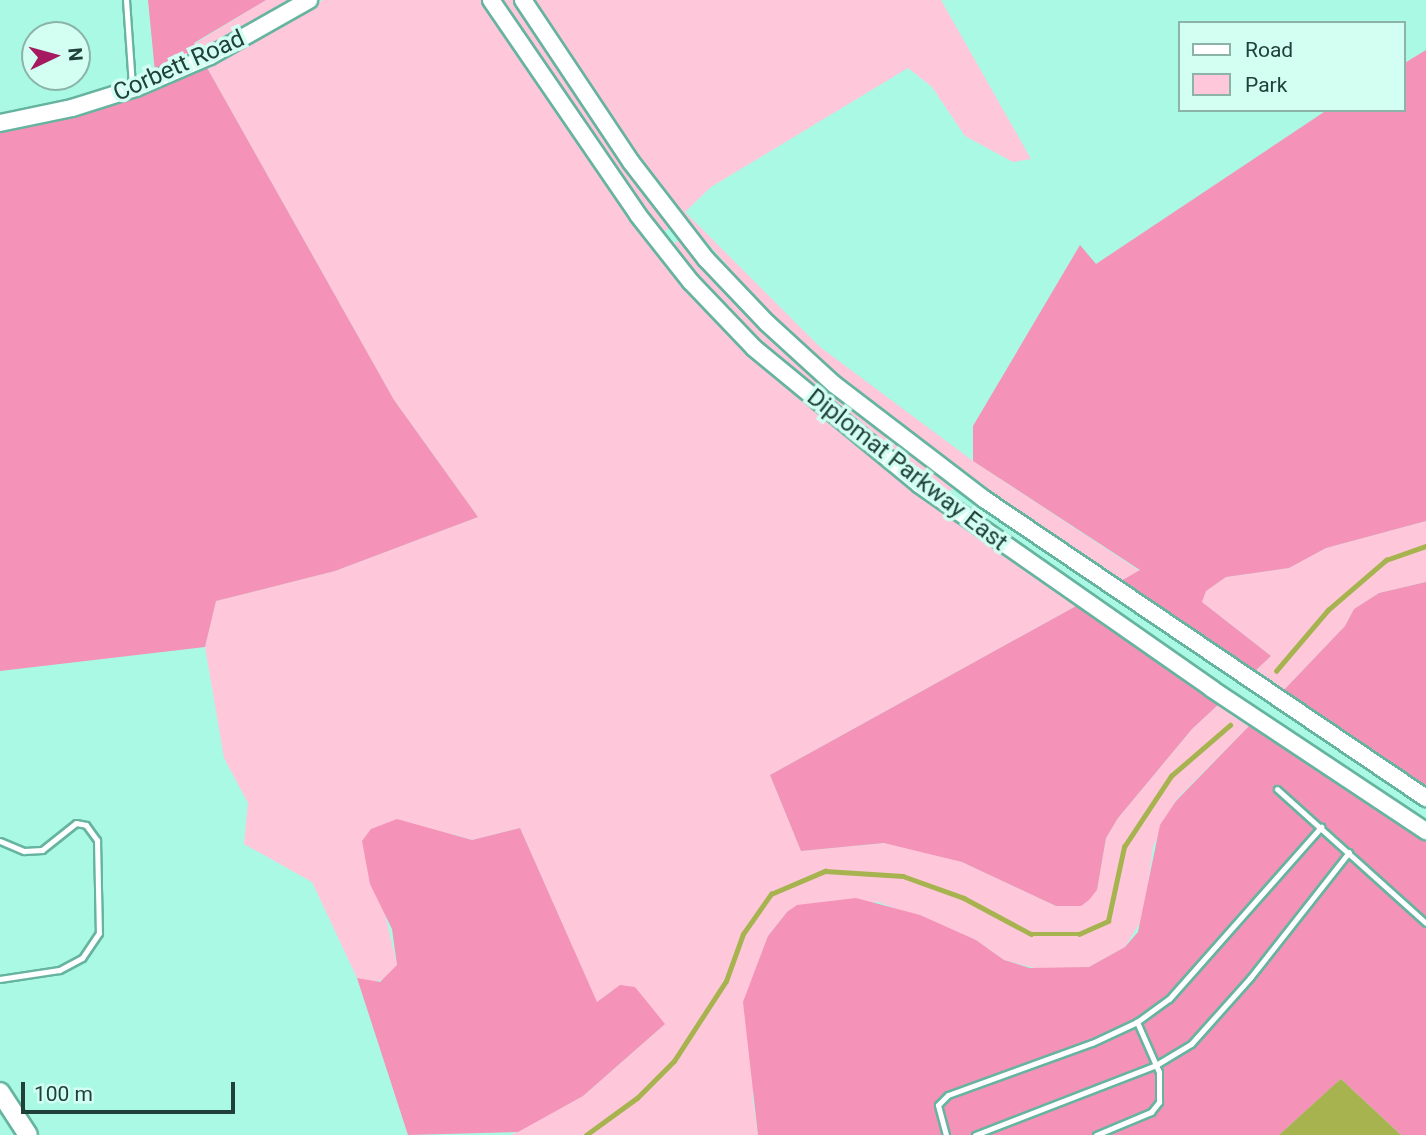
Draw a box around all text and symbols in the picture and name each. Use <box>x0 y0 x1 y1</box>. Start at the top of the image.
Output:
north arrow <box>21 21 91 91</box>
legend <box>1178 21 1405 112</box>
street label: Corbett Road <box>109 24 249 108</box>
text: Road <box>1245 38 1293 62</box>
text: N <box>63 47 87 62</box>
text: Park <box>1245 73 1287 97</box>
street label: Diplomat Parkway East <box>801 383 1013 557</box>
scale bar <box>24 1068 238 1112</box>
text: 100 m <box>34 1082 93 1106</box>

